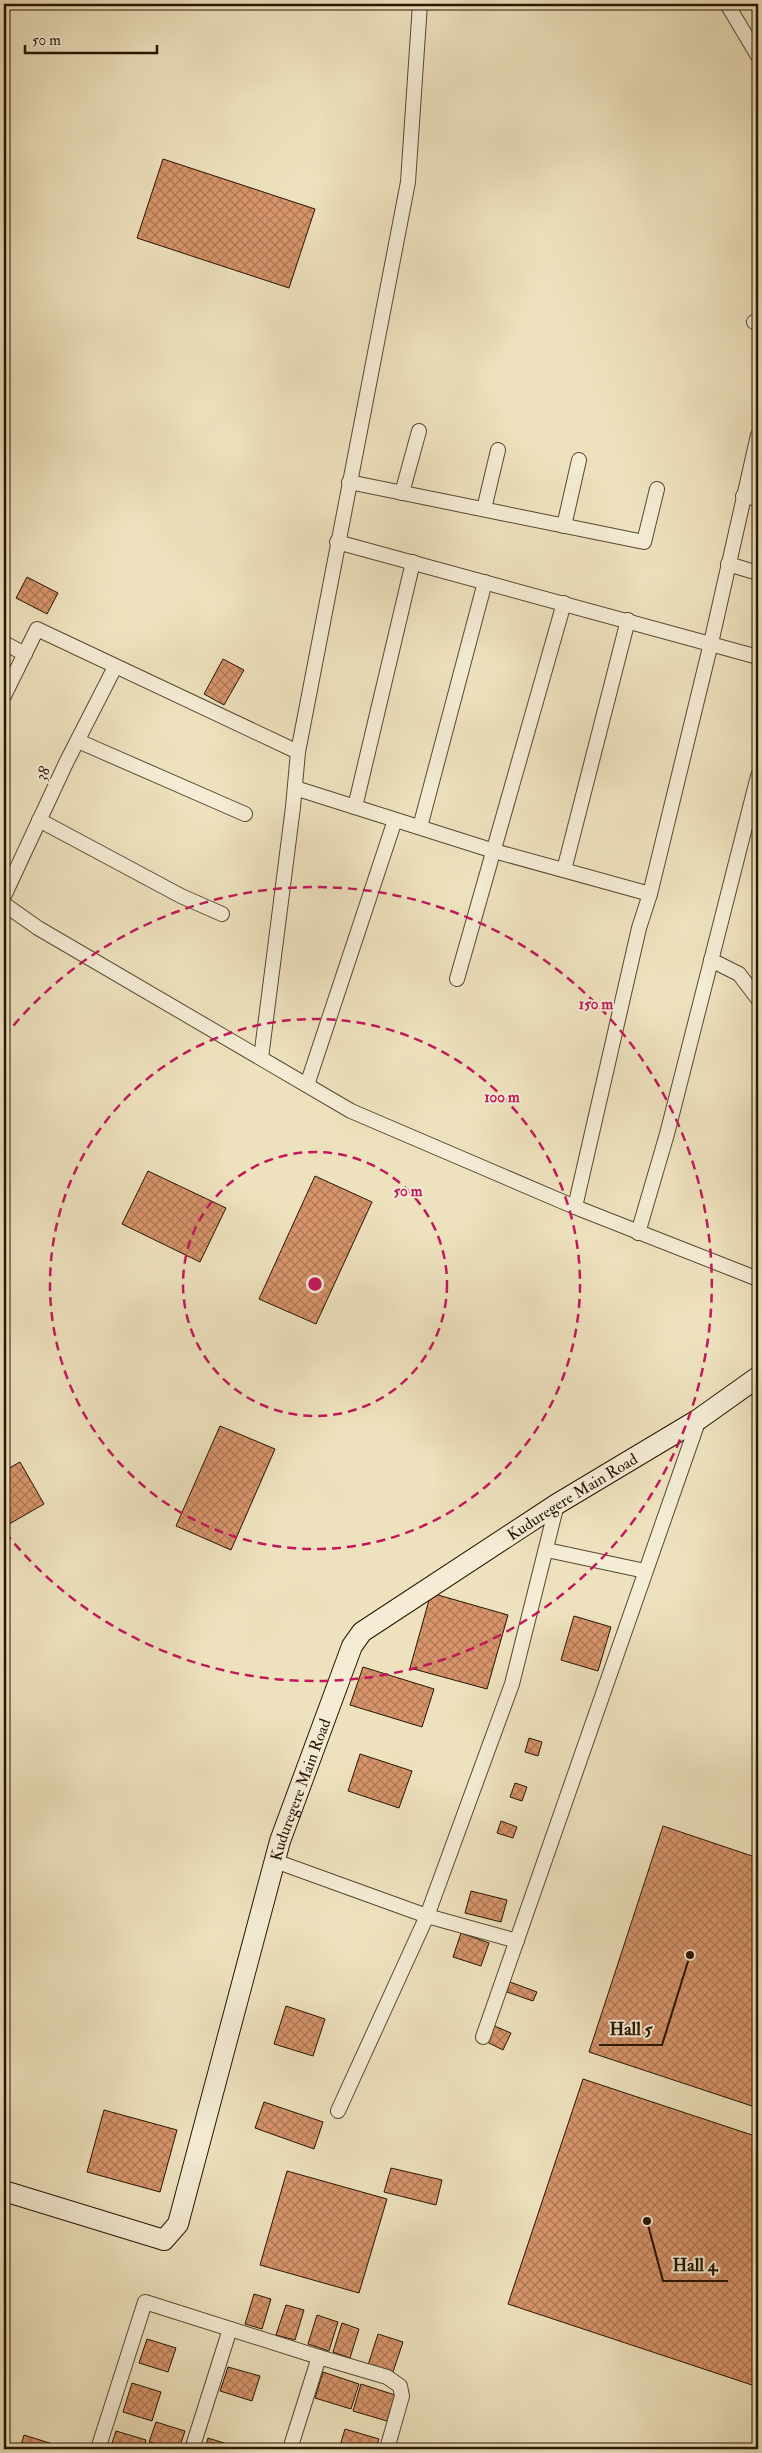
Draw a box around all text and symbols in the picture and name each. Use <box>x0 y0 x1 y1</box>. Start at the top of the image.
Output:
scale bar <box>25 22 158 54</box>
text: 50 m <box>32 31 61 50</box>
street label: 38 <box>31 763 55 784</box>
text: 150 m <box>579 995 613 1014</box>
text: 100 m <box>484 1088 520 1107</box>
text: 50 m <box>394 1182 423 1201</box>
centre of rings <box>306 1275 324 1293</box>
street label: Kuduregere Main Road <box>503 1449 641 1545</box>
street label: Kuduregere Main Road <box>266 1716 335 1863</box>
callout: Hall 5 <box>599 2012 662 2045</box>
text: Hall 5 <box>609 2018 654 2041</box>
callout: Hall 4 <box>663 2248 728 2281</box>
text: Hall 4 <box>673 2254 719 2277</box>

